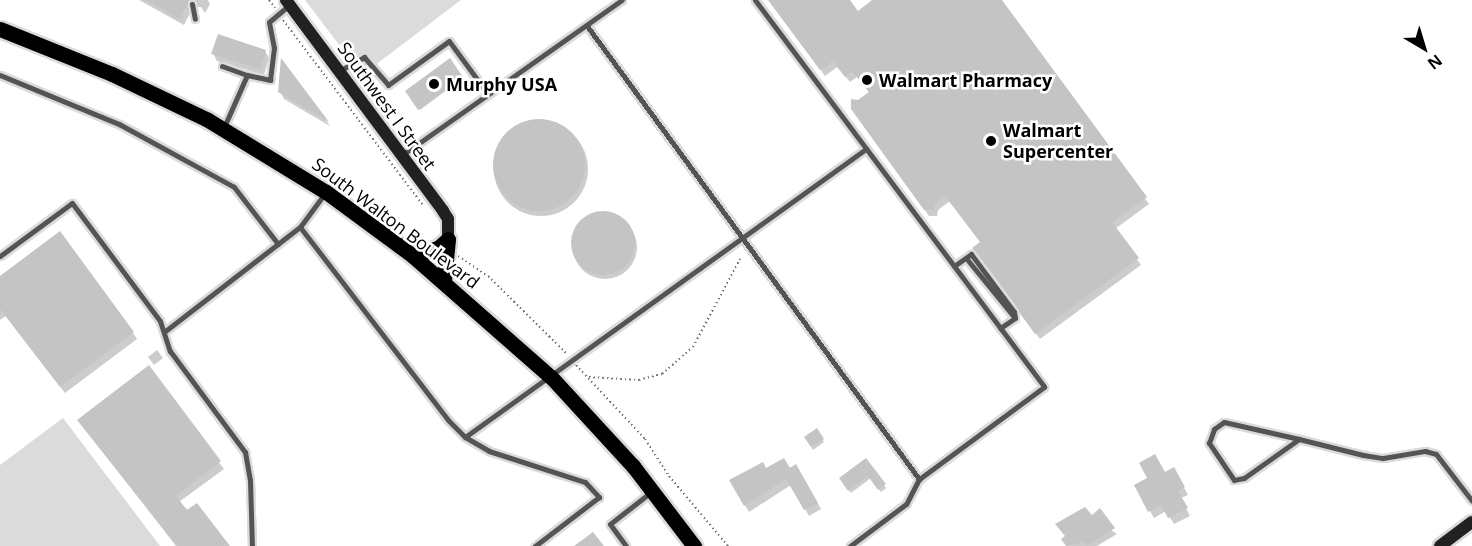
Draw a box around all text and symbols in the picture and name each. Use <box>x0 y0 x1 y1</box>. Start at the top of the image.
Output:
north arrow <box>1394 18 1454 78</box>
street label: Southwest I Street <box>333 38 441 174</box>
text: N <box>1423 50 1447 75</box>
place label: Walmart Pharmacy <box>879 69 1052 91</box>
place label: Murphy USA <box>446 73 557 95</box>
marker: Walmart Pharmacy <box>860 73 874 87</box>
marker: Murphy USA <box>427 77 441 91</box>
place label: Walmart Supercenter <box>1003 120 1113 162</box>
marker: Walmart Supercenter <box>984 134 998 148</box>
street label: South Walton Boulevard <box>308 153 484 293</box>

